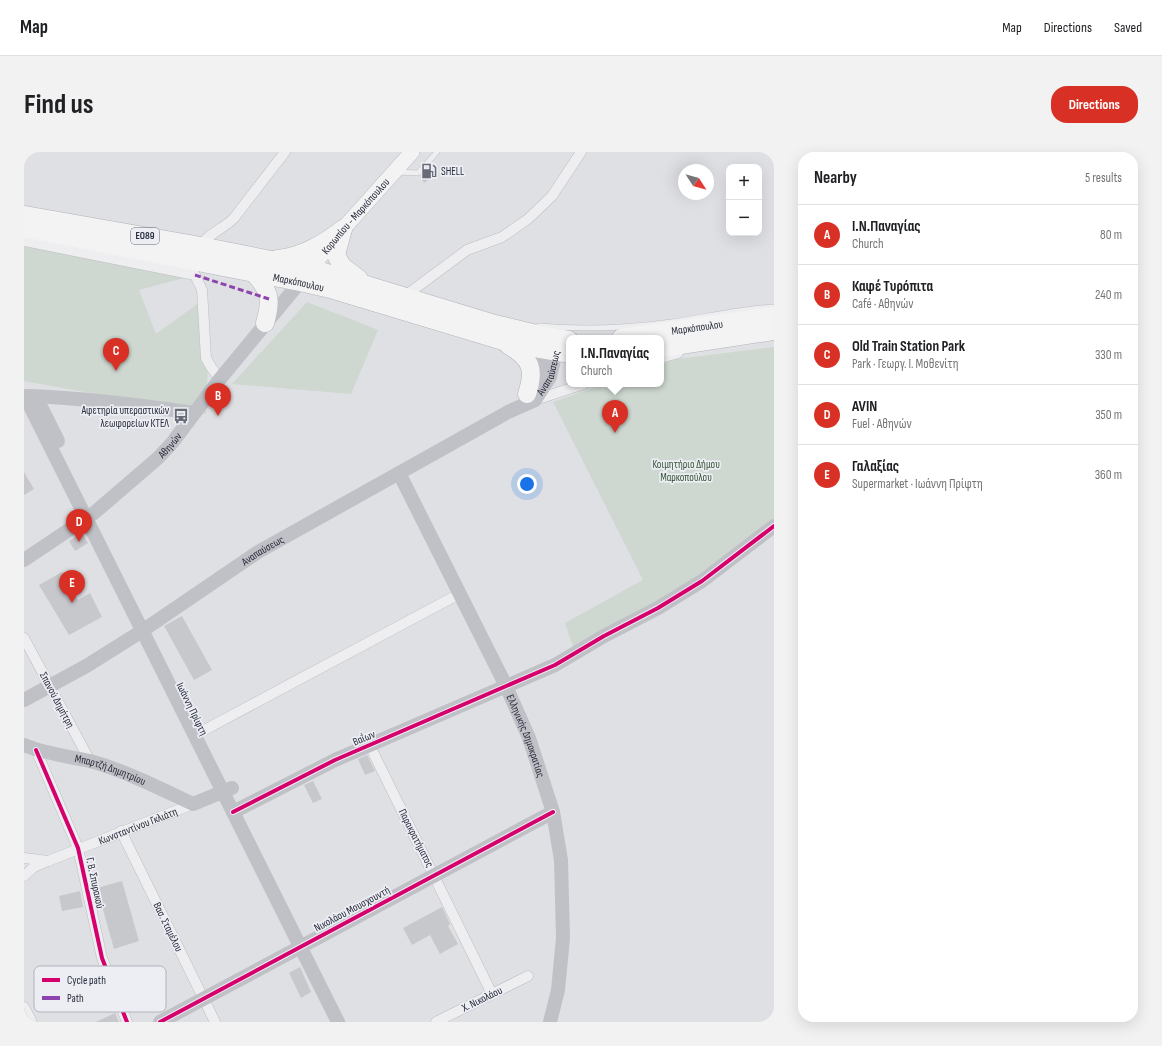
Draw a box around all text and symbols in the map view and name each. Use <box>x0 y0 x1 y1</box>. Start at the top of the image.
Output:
text: Map <box>20 16 48 39</box>
text: Map <box>1002 19 1022 36</box>
text: Directions <box>1044 19 1092 36</box>
text: Saved <box>1114 19 1142 36</box>
button: Directions <box>1051 86 1138 123</box>
text: Find us <box>24 88 93 121</box>
fuel station icon: SHELL <box>420 162 438 180</box>
north arrow <box>678 164 714 200</box>
map controls <box>726 164 762 236</box>
button: + <box>726 164 762 200</box>
place label: SHELL <box>441 165 464 178</box>
text: Nearby <box>814 168 857 188</box>
text: 5 results <box>1085 170 1122 186</box>
street label: Κορωπίου - Μαρκόπουλου <box>319 175 392 257</box>
button: − <box>726 200 762 236</box>
text: Ι.Ν.Παναγίας <box>852 217 920 236</box>
text: A <box>824 227 830 243</box>
text: 80 m <box>1100 227 1122 243</box>
road number: ΕΟ89 <box>131 228 159 244</box>
text: Church <box>852 236 884 252</box>
street label: Μαρκόπουλου <box>272 270 326 294</box>
text: Καφέ Τυρóπιτα <box>852 277 933 296</box>
text: B <box>824 287 830 303</box>
text: 240 m <box>1095 287 1122 303</box>
text: Café · Αθηνών <box>852 296 913 312</box>
street label: Μαρκόπουλου <box>671 317 724 337</box>
popup <box>566 335 664 387</box>
text: Old Train Station Park <box>852 337 965 356</box>
pin: C <box>103 338 129 371</box>
text: Ι.Ν.Παναγίας <box>581 344 649 363</box>
text: C <box>824 347 830 363</box>
text: 330 m <box>1095 347 1122 363</box>
street label: Αναπαύσεως <box>533 349 563 398</box>
text: Park · Γεωργ. Ι. Μοθενίτη <box>852 356 958 372</box>
text: Church <box>581 363 612 379</box>
pin: B <box>205 383 231 416</box>
text: AVIN <box>852 397 877 416</box>
pin: A <box>602 400 628 433</box>
place label: Αφετηρία υπεραστικών λεωφορείων ΚΤΕΛ <box>80 404 170 430</box>
bus stop icon: Αφετηρία υπεραστικών λεωφορείων ΚΤΕΛ <box>172 407 190 425</box>
text: D <box>824 407 830 423</box>
text: 350 m <box>1095 407 1122 423</box>
text: Fuel · Αθηνών <box>852 416 912 432</box>
street label: Αθηνών <box>154 429 185 461</box>
text: Γαλαξίας <box>852 457 899 476</box>
park label: Κοιμητήριο Δήμου Μαρκοπούλου <box>652 458 720 484</box>
text: E <box>824 467 830 483</box>
text: 360 m <box>1095 467 1122 483</box>
your location <box>517 474 537 494</box>
text: Supermarket · Ιωάννη Πρίφτη <box>852 476 983 492</box>
pin: D <box>66 509 92 542</box>
street label: Αναπαύσεως <box>238 532 286 569</box>
pin: E <box>59 570 85 603</box>
street label: Σπανού Δημήτρη <box>37 670 77 730</box>
street label: Ιωάννη Πρίφτη <box>174 680 210 738</box>
street label: Ελληνικής Δημοκρατίας <box>504 692 548 779</box>
street label: Βαΐων <box>350 726 378 749</box>
street label: Μπαρτζή Δημητρίου <box>74 752 148 788</box>
street label: Κωνσταντίνου Γκλιάτη <box>96 804 179 847</box>
street label: Παρακρατήματος <box>396 807 436 869</box>
street label: Γ. Β. Σπυρακού <box>83 856 107 910</box>
street label: Νικολάου Μουσχουντή <box>312 883 392 935</box>
street label: Βασ. Σταμέλου <box>150 900 186 954</box>
legend <box>34 966 166 1012</box>
text: Cycle path <box>67 974 106 987</box>
street label: Χ. Νικολάου <box>459 983 505 1015</box>
text: Path <box>67 992 84 1005</box>

